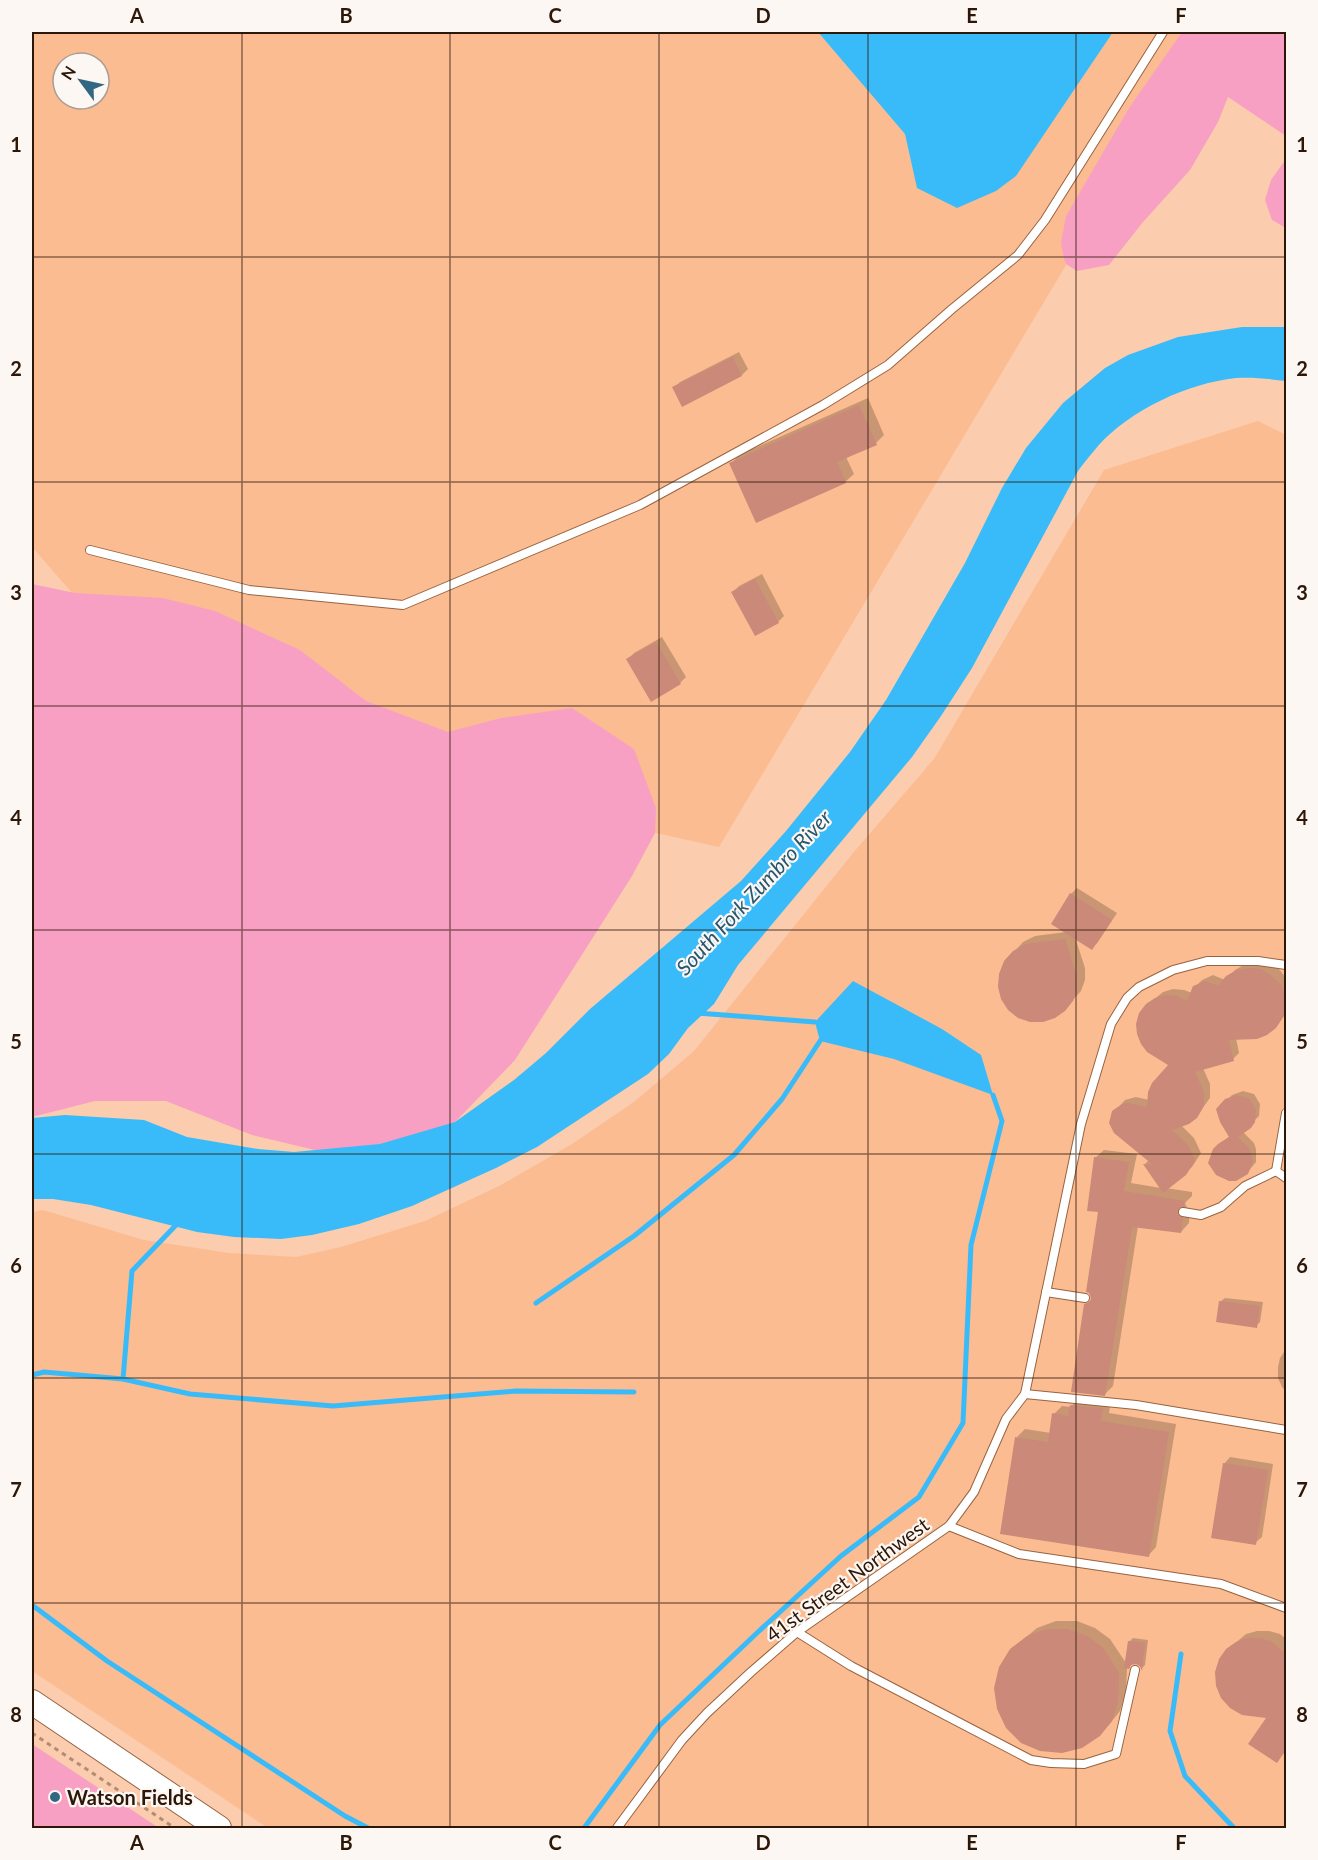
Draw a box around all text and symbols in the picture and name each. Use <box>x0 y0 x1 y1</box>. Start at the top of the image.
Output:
text: A <box>129 3 144 27</box>
text: B <box>339 3 353 27</box>
text: C <box>548 3 562 27</box>
text: D <box>755 3 771 27</box>
text: E <box>966 3 978 27</box>
text: F <box>1175 3 1187 27</box>
north arrow <box>51 51 111 111</box>
text: N <box>57 62 79 83</box>
text: 1 <box>10 132 22 156</box>
text: 1 <box>1296 132 1308 156</box>
text: 2 <box>10 356 22 380</box>
text: 2 <box>1296 356 1308 380</box>
text: 3 <box>10 580 22 604</box>
text: 3 <box>1296 580 1308 604</box>
water label: South Fork Zumbro River <box>670 804 836 979</box>
text: 4 <box>10 805 22 829</box>
text: 4 <box>1296 805 1308 829</box>
text: 5 <box>10 1029 22 1053</box>
text: 5 <box>1296 1029 1308 1053</box>
text: 6 <box>10 1253 22 1277</box>
text: 6 <box>1296 1253 1308 1277</box>
text: 7 <box>10 1477 22 1501</box>
text: 7 <box>1296 1477 1308 1501</box>
street label: 41st Street Northwest <box>761 1512 933 1646</box>
text: 8 <box>10 1702 22 1726</box>
text: 8 <box>1296 1702 1308 1726</box>
place label: Watson Fields <box>67 1785 193 1809</box>
marker: Watson Fields <box>48 1790 62 1804</box>
text: A <box>129 1830 144 1854</box>
text: B <box>339 1830 353 1854</box>
text: C <box>548 1830 562 1854</box>
text: D <box>755 1830 771 1854</box>
text: E <box>966 1830 978 1854</box>
text: F <box>1175 1830 1187 1854</box>

